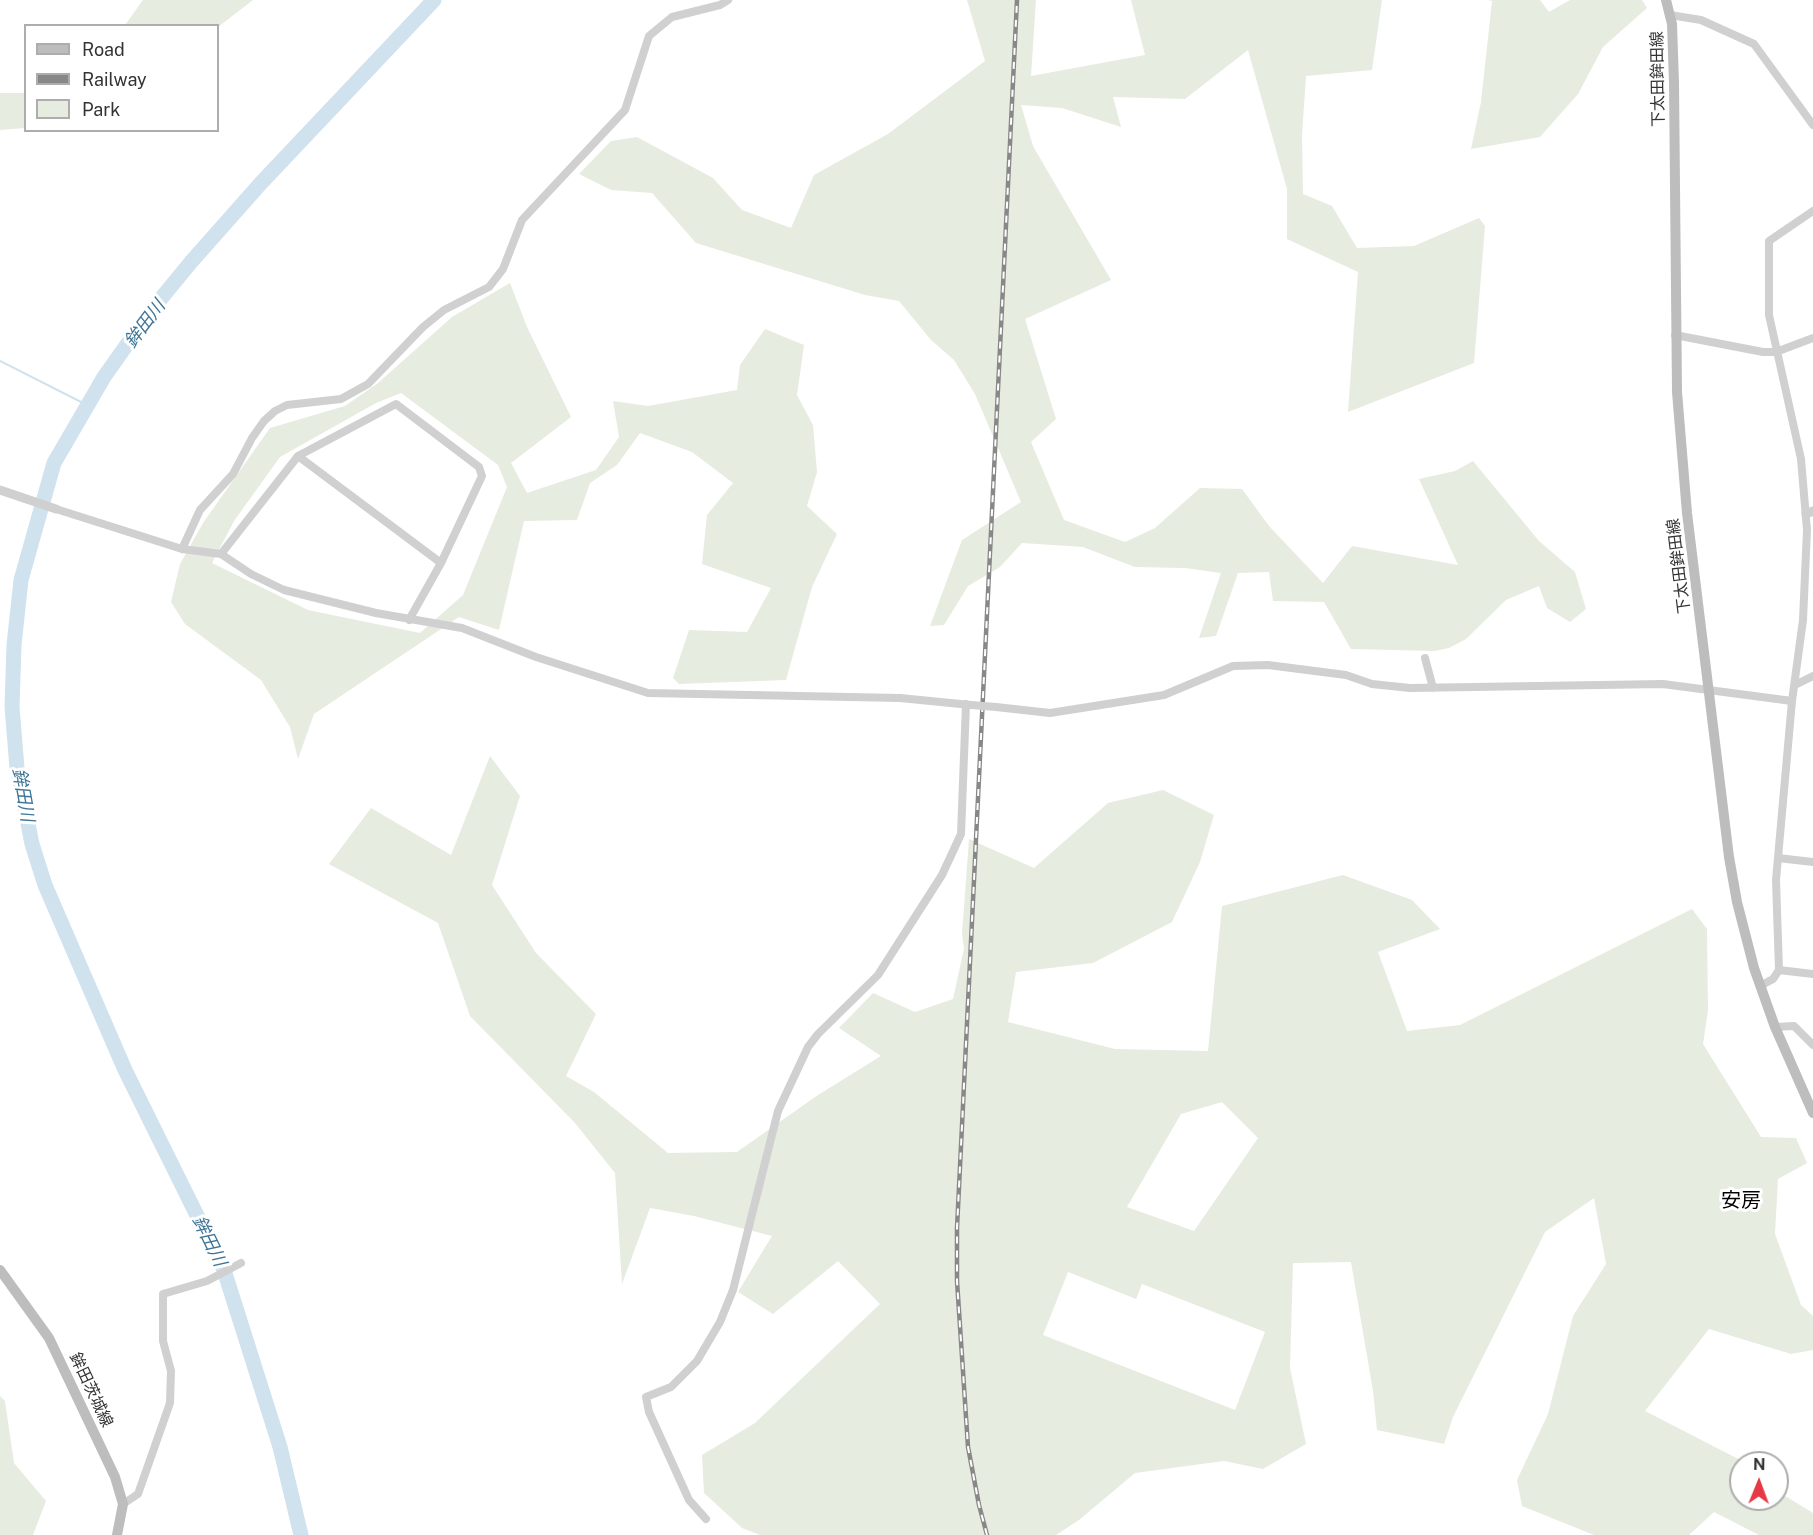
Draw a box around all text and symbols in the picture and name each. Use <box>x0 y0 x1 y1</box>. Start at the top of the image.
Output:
legend <box>24 24 219 132</box>
street label: 下太田鉾田線 <box>1648 31 1668 127</box>
text: Road <box>82 39 125 60</box>
text: Railway <box>82 69 147 90</box>
text: Park <box>82 99 120 120</box>
water label: 鉾田川 <box>120 296 170 352</box>
street label: 下太田鉾田線 <box>1664 517 1694 615</box>
water label: 鉾田川 <box>8 767 38 823</box>
district label: 安房 <box>1721 1189 1761 1213</box>
water label: 鉾田川 <box>187 1212 231 1270</box>
street label: 鉾田茨城線 <box>65 1350 117 1430</box>
north arrow <box>1729 1451 1789 1511</box>
text: N <box>1753 1455 1766 1474</box>

